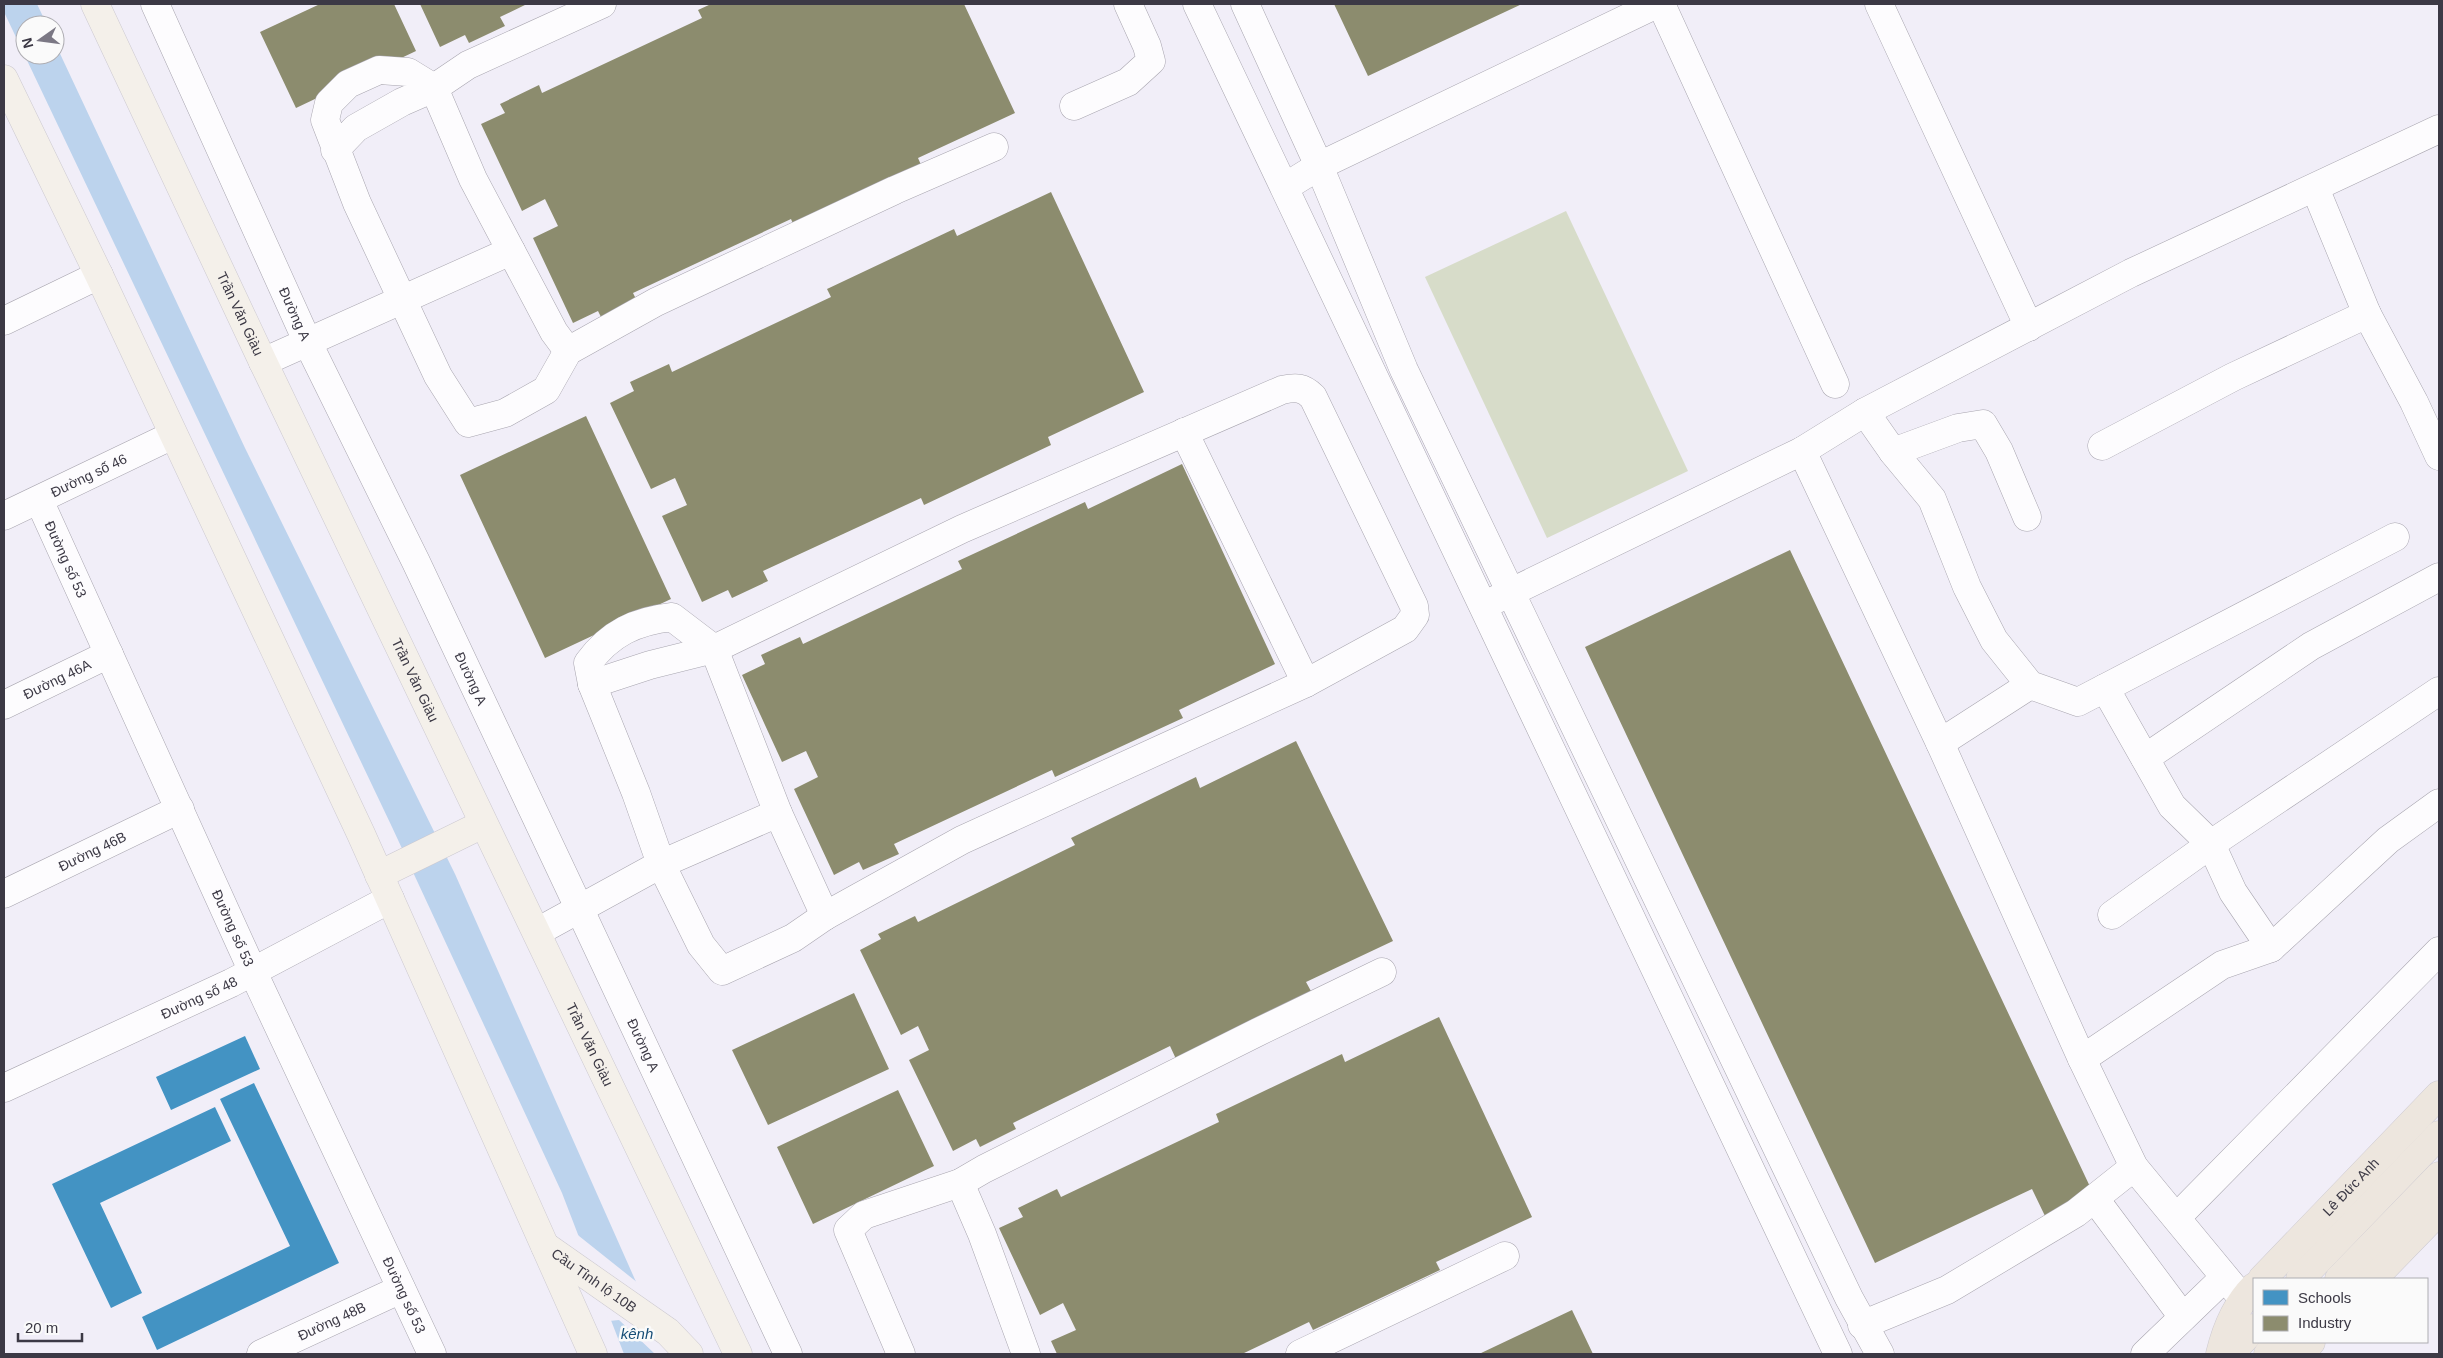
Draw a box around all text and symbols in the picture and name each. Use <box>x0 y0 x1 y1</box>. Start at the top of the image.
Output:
north arrow <box>15 15 65 65</box>
text: N <box>18 36 36 50</box>
street label: Trần Văn Giàu <box>214 269 267 358</box>
street label: Đường A <box>276 285 314 344</box>
street label: Đường số 46 <box>48 450 130 500</box>
street label: Đường số 53 <box>42 518 90 600</box>
street label: Trần Văn Giàu <box>388 636 442 724</box>
street label: Đường A <box>452 650 491 708</box>
street label: Đường 46A <box>21 656 94 702</box>
street label: Đường 46B <box>56 828 129 874</box>
street label: Đường số 53 <box>209 887 257 969</box>
street label: Đường số 48 <box>158 973 240 1022</box>
street label: Trần Văn Giàu <box>563 1000 617 1089</box>
street label: Đường A <box>624 1016 663 1075</box>
street label: Lê Đức Anh <box>2319 1155 2382 1219</box>
street label: Cầu Tỉnh lộ 10B <box>548 1245 640 1316</box>
street label: Đường số 53 <box>380 1254 429 1336</box>
legend <box>2253 1278 2428 1343</box>
text: Schools <box>2298 1289 2351 1306</box>
street label: Đường 48B <box>295 1299 368 1344</box>
scale bar <box>18 1310 81 1342</box>
text: Industry <box>2298 1314 2352 1331</box>
text: 20 m <box>25 1319 58 1336</box>
water label: kênh <box>621 1325 653 1342</box>

